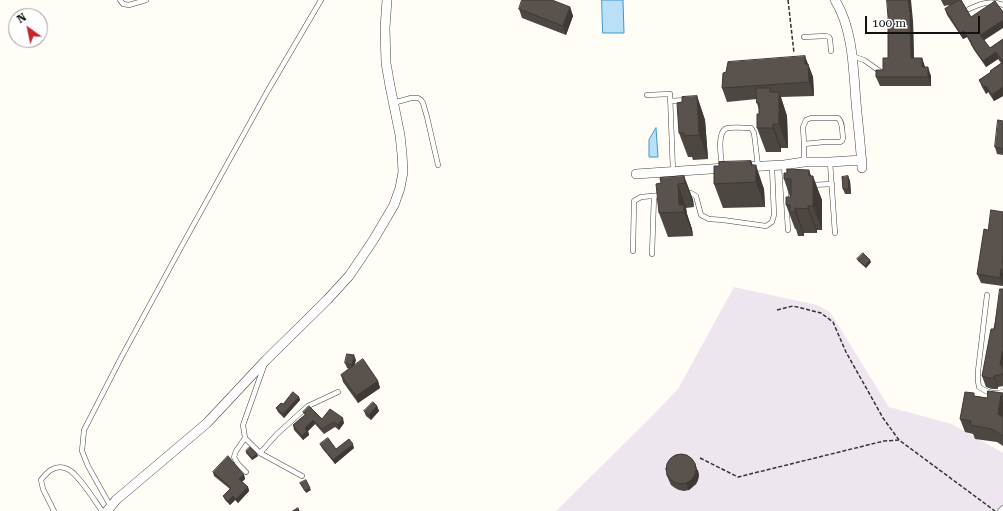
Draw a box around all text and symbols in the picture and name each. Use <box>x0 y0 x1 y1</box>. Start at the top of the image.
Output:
north arrow <box>8 8 48 48</box>
scale bar <box>867 8 982 34</box>
text: N <box>15 11 29 26</box>
text: 100 m <box>872 16 906 30</box>

